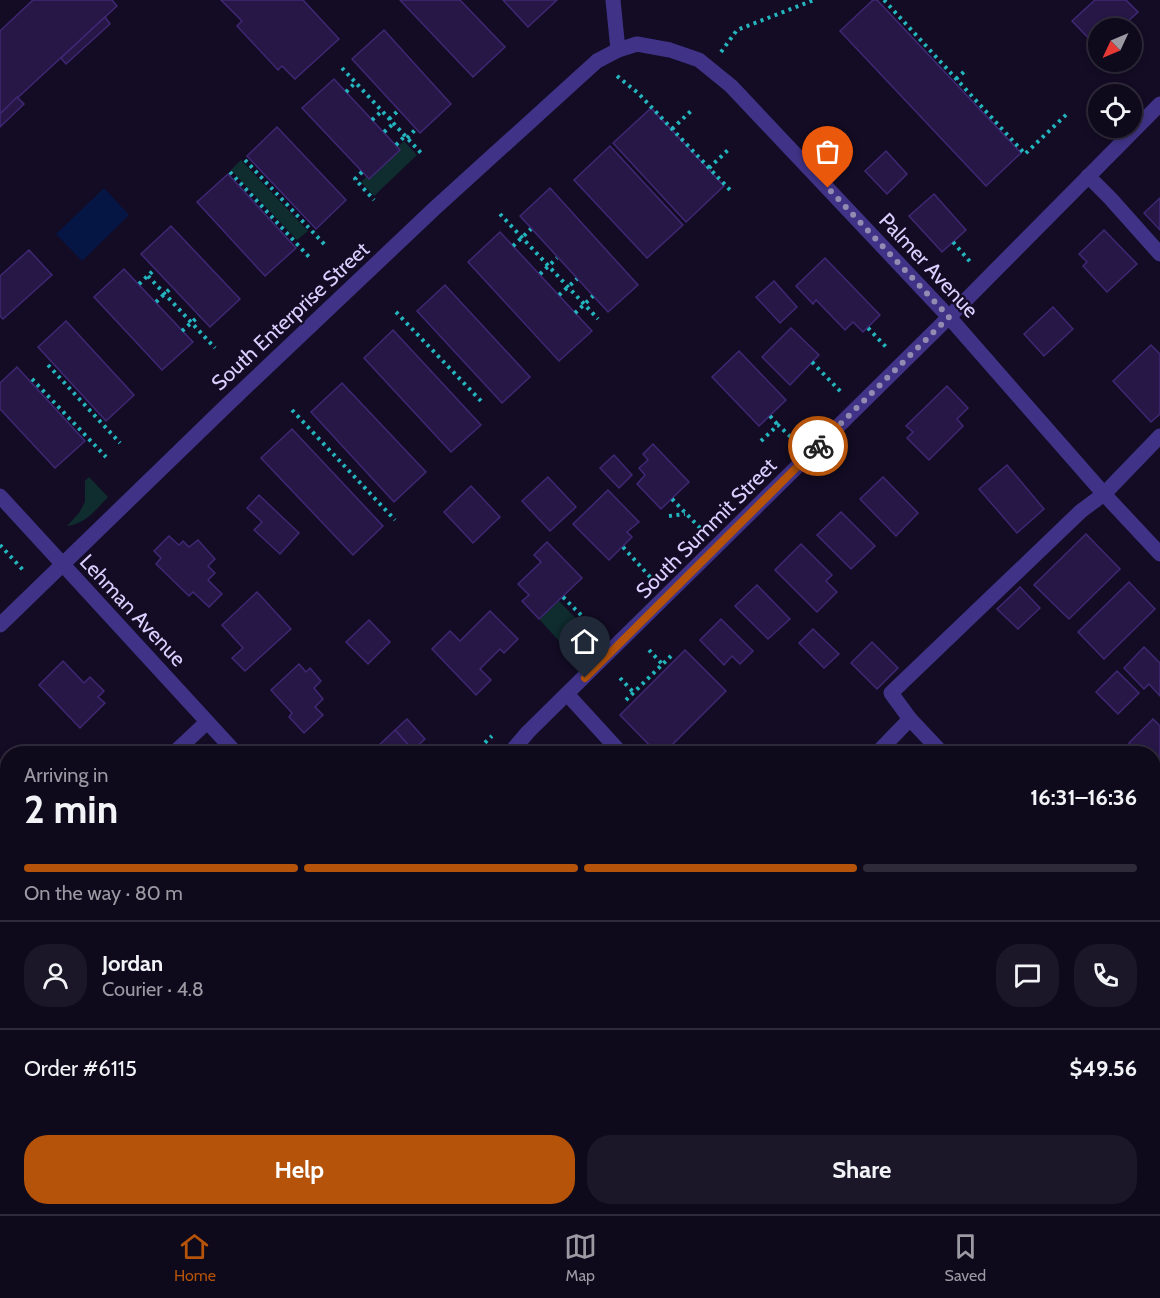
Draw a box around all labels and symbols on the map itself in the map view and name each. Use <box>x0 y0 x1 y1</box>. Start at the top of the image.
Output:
north arrow <box>1088 18 1142 72</box>
pin <box>802 126 853 188</box>
street label: Palmer Avenue <box>874 208 984 323</box>
street label: South Enterprise Street <box>206 237 374 395</box>
courier <box>788 416 848 476</box>
street label: South Summit Street <box>631 453 781 603</box>
street label: Lehman Avenue <box>75 549 191 671</box>
pin <box>559 616 610 678</box>

